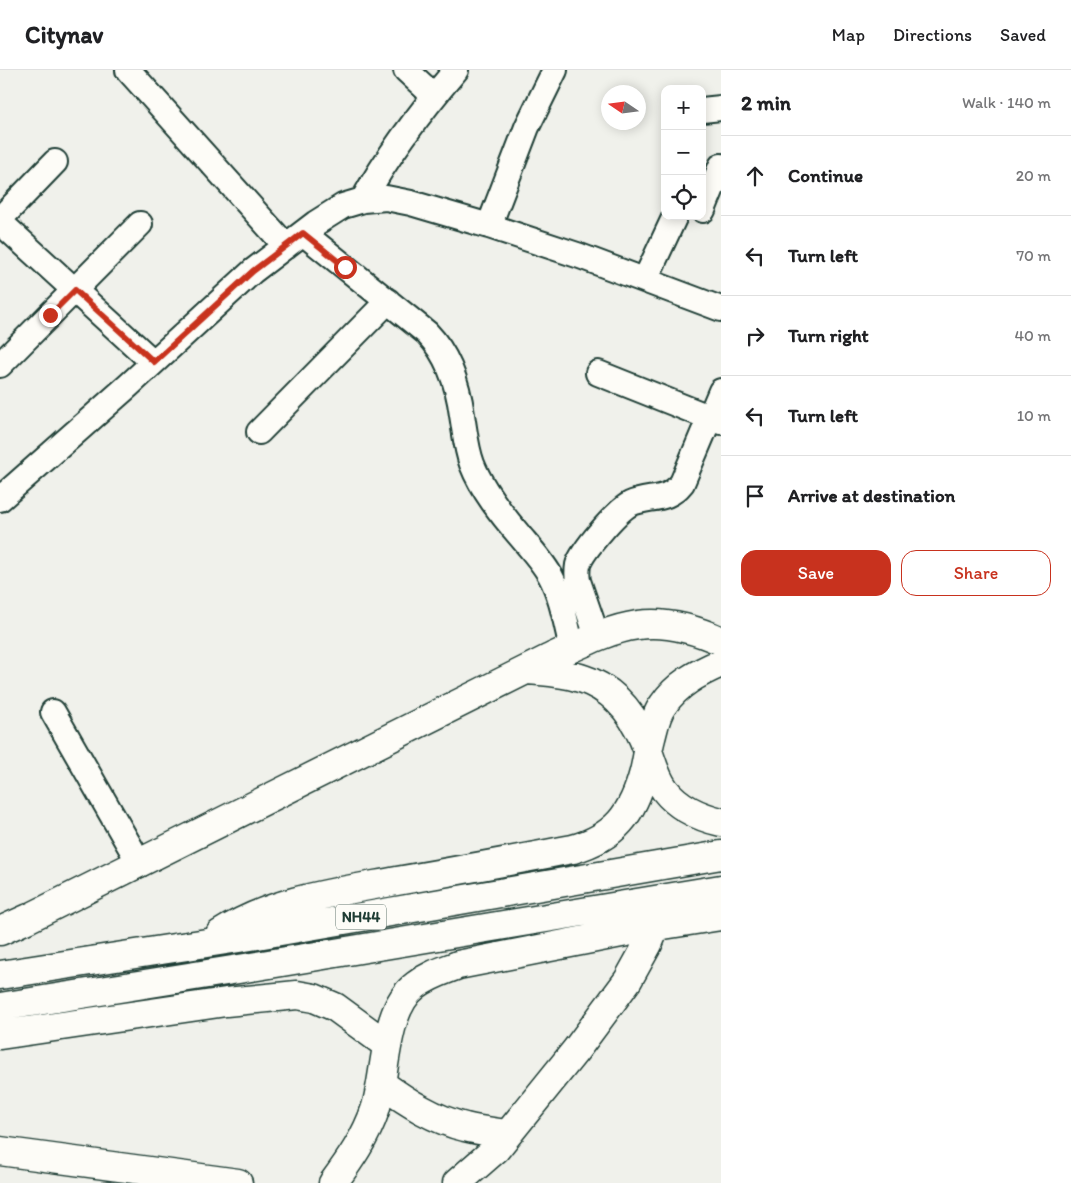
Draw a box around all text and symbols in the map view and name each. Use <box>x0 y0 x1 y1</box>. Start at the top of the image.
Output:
text: Citynav <box>25 20 103 49</box>
text: Map <box>832 24 865 46</box>
text: Directions <box>893 24 972 46</box>
text: Saved <box>1000 24 1046 46</box>
north arrow <box>601 85 646 130</box>
map controls <box>661 85 706 220</box>
button: + <box>661 85 706 130</box>
text: 2 min <box>741 90 791 115</box>
text: Walk · 140 m <box>962 93 1051 112</box>
button: − <box>661 130 706 175</box>
icon: ahead <box>741 162 769 190</box>
text: Continue <box>788 164 863 187</box>
text: 20 m <box>1016 166 1051 185</box>
button: locate <box>661 175 706 220</box>
icon: left <box>741 242 769 270</box>
text: Turn left <box>788 244 858 267</box>
text: 70 m <box>1016 246 1051 265</box>
route start <box>334 256 357 279</box>
route end <box>39 304 62 327</box>
icon: right <box>741 322 769 350</box>
text: Turn right <box>788 324 869 347</box>
text: 40 m <box>1014 326 1051 345</box>
icon: left <box>741 402 769 430</box>
text: Turn left <box>788 404 858 427</box>
text: 10 m <box>1017 406 1051 425</box>
icon: arrive <box>741 482 769 510</box>
text: Arrive at destination <box>788 484 955 507</box>
button: Save <box>741 550 891 596</box>
button: Share <box>901 550 1051 596</box>
road number: NH44 <box>336 904 386 930</box>

